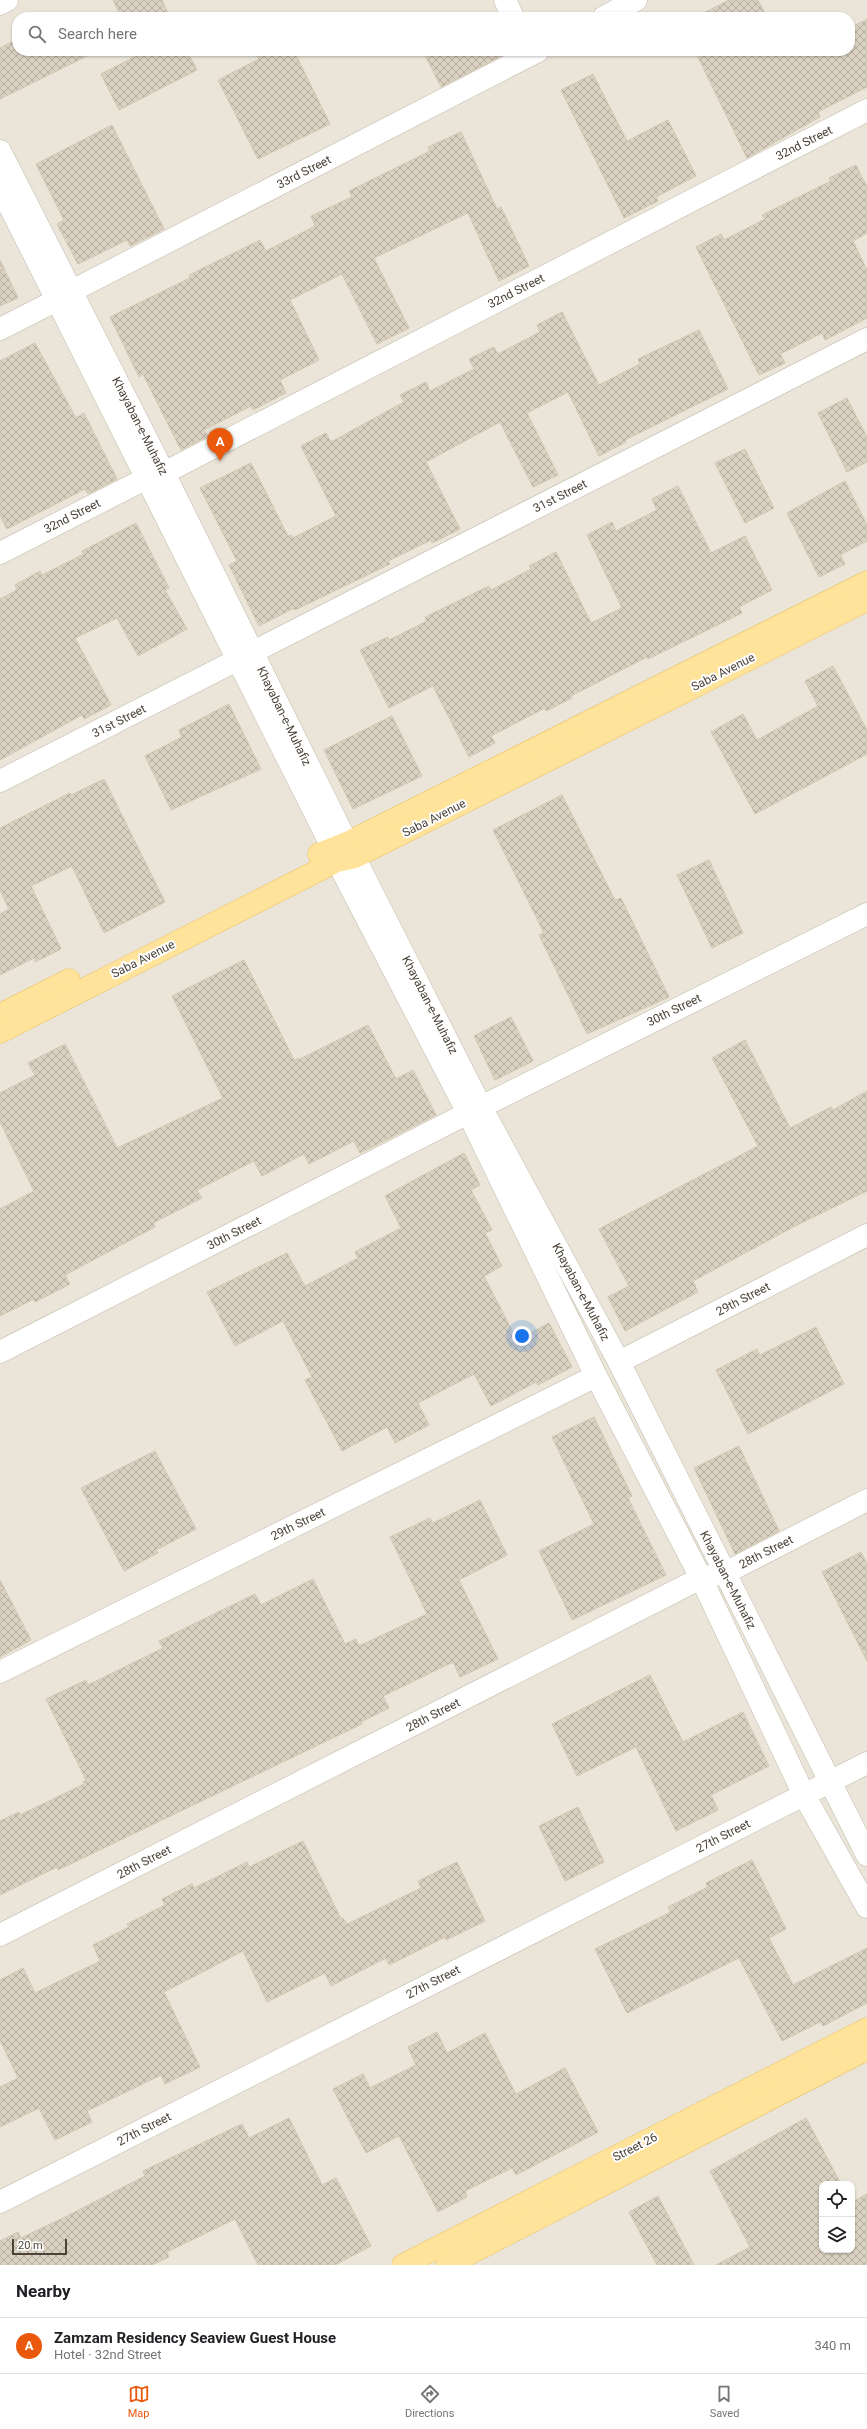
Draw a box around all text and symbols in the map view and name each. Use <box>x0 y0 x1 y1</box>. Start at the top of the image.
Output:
search box <box>12 12 855 56</box>
icon: search <box>26 23 48 45</box>
text: Search here <box>58 25 137 43</box>
street label: 32nd Street <box>773 123 835 163</box>
street label: 33rd Street <box>275 152 333 192</box>
street label: 32nd Street <box>485 271 547 311</box>
street label: Khayaban-e-Muhafiz <box>109 375 171 478</box>
pin: A <box>207 428 233 461</box>
street label: 31st Street <box>531 477 589 515</box>
street label: 32nd Street <box>41 496 103 536</box>
street label: Saba Avenue <box>689 650 757 694</box>
street label: Khayaban-e-Muhafiz <box>254 664 314 768</box>
street label: 31st Street <box>90 702 148 740</box>
street label: Saba Avenue <box>400 796 468 840</box>
street label: Saba Avenue <box>109 937 177 981</box>
street label: Khayaban-e-Muhafiz <box>399 954 461 1057</box>
street label: 30th Street <box>645 991 703 1029</box>
street label: 30th Street <box>205 1213 263 1253</box>
street label: Khayaban-e-Muhafiz <box>549 1241 613 1343</box>
street label: 29th Street <box>714 1279 772 1319</box>
your location <box>512 1326 532 1346</box>
street label: 29th Street <box>269 1505 327 1543</box>
street label: Khayaban-e-Muhafiz <box>697 1529 759 1632</box>
street label: 28th Street <box>737 1532 795 1572</box>
street label: 28th Street <box>404 1695 462 1735</box>
street label: 27th Street <box>694 1816 752 1856</box>
street label: 28th Street <box>115 1842 173 1882</box>
street label: 27th Street <box>404 1962 462 2002</box>
street label: 27th Street <box>115 2109 173 2149</box>
street label: Street 26 <box>610 2130 660 2164</box>
map controls <box>819 2181 855 2253</box>
button: locate <box>819 2181 855 2217</box>
button: layers <box>819 2217 855 2253</box>
scale bar <box>12 2237 67 2256</box>
text: 20 m <box>18 2239 43 2252</box>
text: Nearby <box>16 2281 71 2301</box>
text: Zamzam Residency Seaview Guest House <box>54 2329 336 2347</box>
text: A <box>25 2338 33 2353</box>
text: 340 m <box>814 2338 851 2353</box>
text: Hotel · 32nd Street <box>54 2347 162 2362</box>
tab: Map <box>128 2383 150 2420</box>
tab: Directions <box>405 2383 454 2420</box>
tab: Saved <box>710 2383 739 2420</box>

